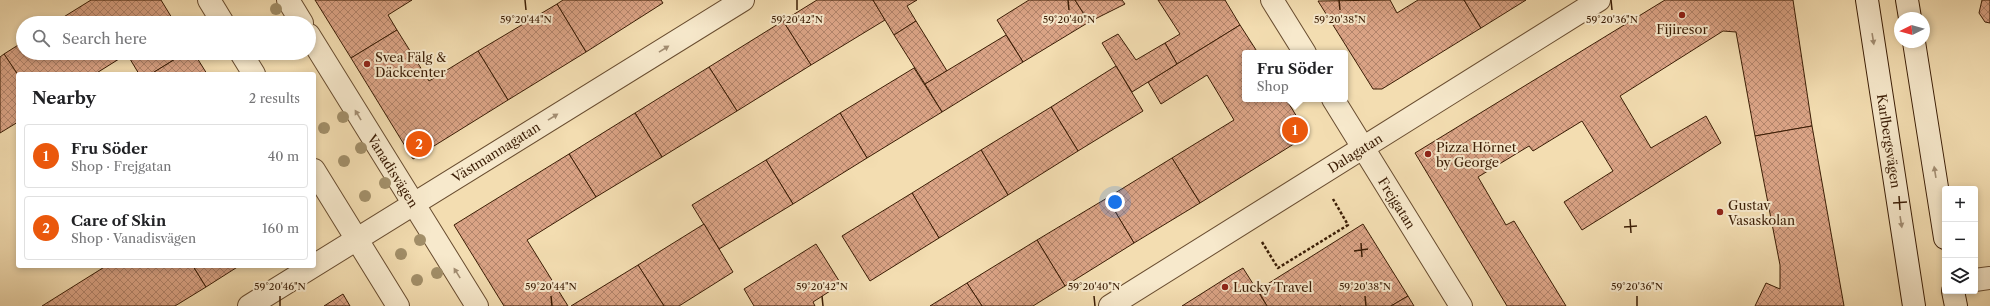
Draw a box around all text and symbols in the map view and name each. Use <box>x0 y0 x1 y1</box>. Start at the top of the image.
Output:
marker: Fijiresor <box>1677 10 1687 20</box>
north arrow <box>1894 12 1930 48</box>
text: 59°20'44"N <box>500 13 552 26</box>
text: 59°20'42"N <box>771 13 823 26</box>
text: 59°20'40"N <box>1043 13 1095 26</box>
text: 59°20'38"N <box>1314 13 1366 26</box>
text: 59°20'36"N <box>1586 13 1638 26</box>
search box <box>16 16 316 60</box>
place label: Fijiresor <box>1656 21 1708 37</box>
icon: search <box>30 27 52 49</box>
text: Search here <box>62 29 147 48</box>
one-way arrow <box>1870 32 1876 45</box>
one-way arrow <box>658 45 670 52</box>
place label: Svea Fälg & Däckcenter <box>375 49 447 80</box>
popup <box>1242 50 1348 102</box>
marker: Svea Fälg & Däckcenter <box>362 59 372 69</box>
text: Fru Söder <box>1257 59 1333 78</box>
text: Shop <box>1257 78 1289 94</box>
text: Nearby <box>32 88 96 108</box>
text: 2 results <box>249 90 300 106</box>
street label: Karlbergsvägen <box>1874 93 1904 189</box>
one-way arrow <box>355 109 362 121</box>
one-way arrow <box>547 113 559 120</box>
pin: 1 <box>1282 115 1308 145</box>
street label: Västmannagatan <box>448 118 543 186</box>
pin: 2 <box>406 129 432 159</box>
street label: Dalagatan <box>1325 130 1385 176</box>
street label: Vanadisvägen <box>364 131 422 211</box>
text: Fru Söder <box>71 139 147 158</box>
place label: Pizza Hörnet by George <box>1436 139 1517 170</box>
text: 1 <box>43 148 49 164</box>
text: 40 m <box>268 148 299 164</box>
marker: Pizza Hörnet by George <box>1423 149 1433 159</box>
text: Shop · Frejgatan <box>71 158 171 174</box>
one-way arrow <box>1931 166 1937 178</box>
street label: Frejgatan <box>1375 174 1419 232</box>
map controls <box>1942 186 1978 294</box>
button: + <box>1942 186 1978 222</box>
your location <box>1105 192 1125 212</box>
place label: Gustav Vasaskolan <box>1727 197 1795 228</box>
marker: Gustav Vasaskolan <box>1715 207 1725 217</box>
text: Care of Skin <box>71 211 166 230</box>
one-way arrow <box>1899 216 1905 228</box>
text: 2 <box>42 220 50 236</box>
text: 160 m <box>262 220 299 236</box>
button: − <box>1942 222 1978 258</box>
text: Shop · Vanadisvägen <box>71 230 196 246</box>
button: layers <box>1942 258 1978 294</box>
one-way arrow <box>453 267 460 279</box>
place label: Lucky Travel <box>1233 279 1312 295</box>
text: 59°20'46"N <box>254 280 306 293</box>
text: 59°20'44"N <box>525 280 577 293</box>
text: 59°20'42"N <box>796 280 848 293</box>
text: 59°20'40"N <box>1068 280 1120 293</box>
text: 59°20'38"N <box>1339 280 1391 293</box>
text: 59°20'36"N <box>1611 280 1663 293</box>
marker: Lucky Travel <box>1220 282 1230 292</box>

